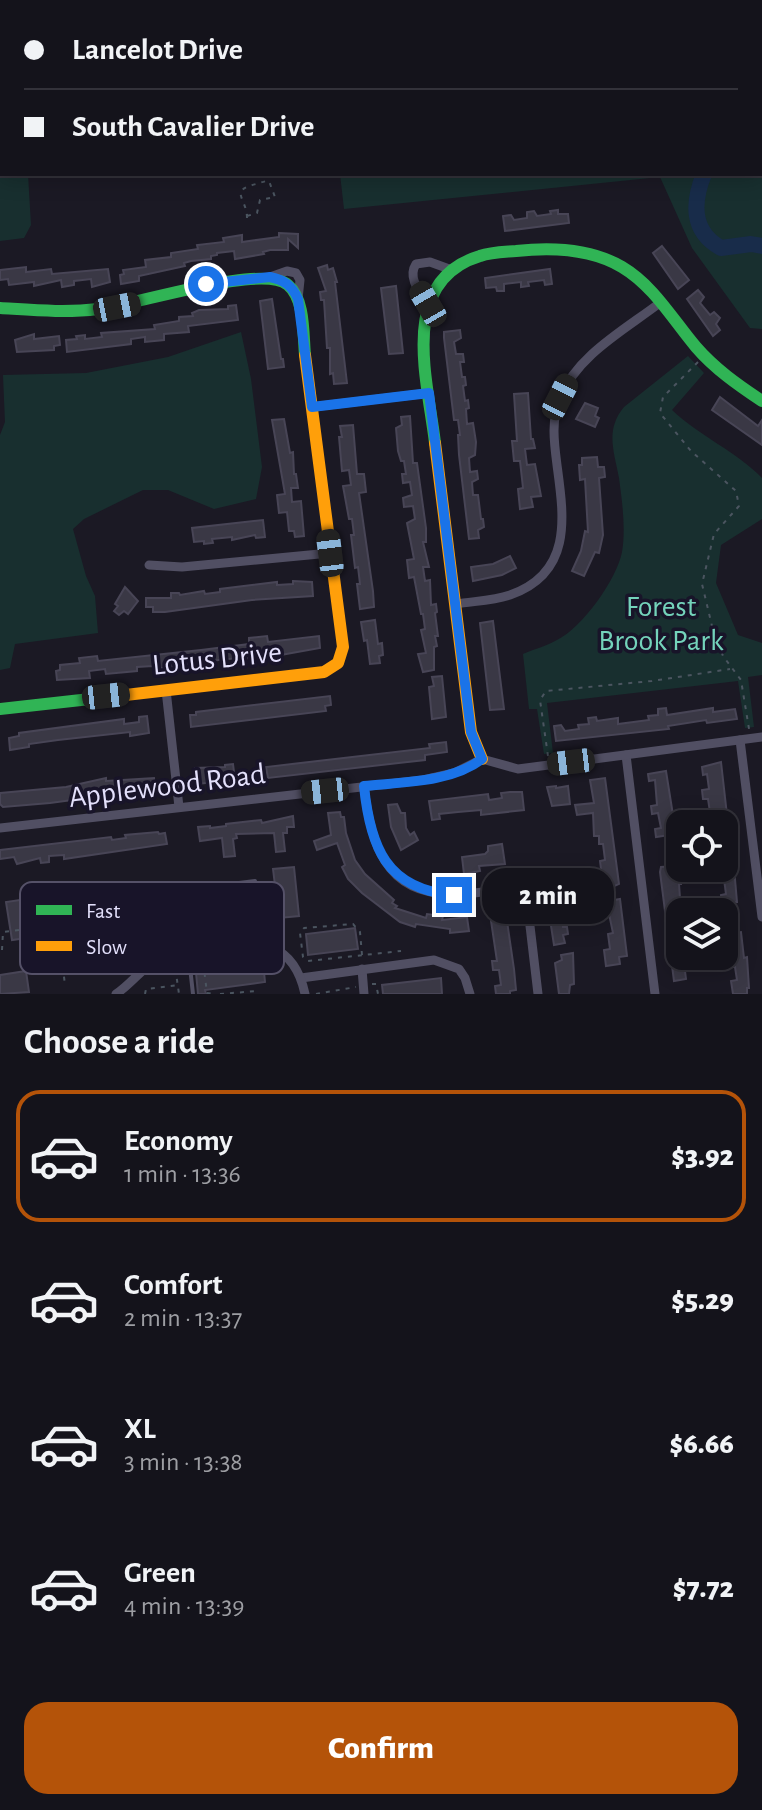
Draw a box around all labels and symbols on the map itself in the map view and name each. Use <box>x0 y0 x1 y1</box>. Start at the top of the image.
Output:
route start <box>188 266 224 302</box>
car <box>406 277 450 331</box>
car <box>91 291 143 323</box>
car <box>538 370 582 424</box>
car <box>315 528 345 578</box>
park label: Forest Brook Park <box>598 592 724 656</box>
street label: Lotus Drive <box>151 637 283 681</box>
car <box>81 682 131 710</box>
car <box>546 747 596 777</box>
street label: Applewood Road <box>67 759 267 813</box>
car <box>300 777 350 805</box>
callout: 2 min <box>482 867 614 923</box>
route end <box>436 877 472 913</box>
legend <box>20 882 284 974</box>
text: Fast <box>86 900 120 922</box>
text: Slow <box>86 936 127 958</box>

